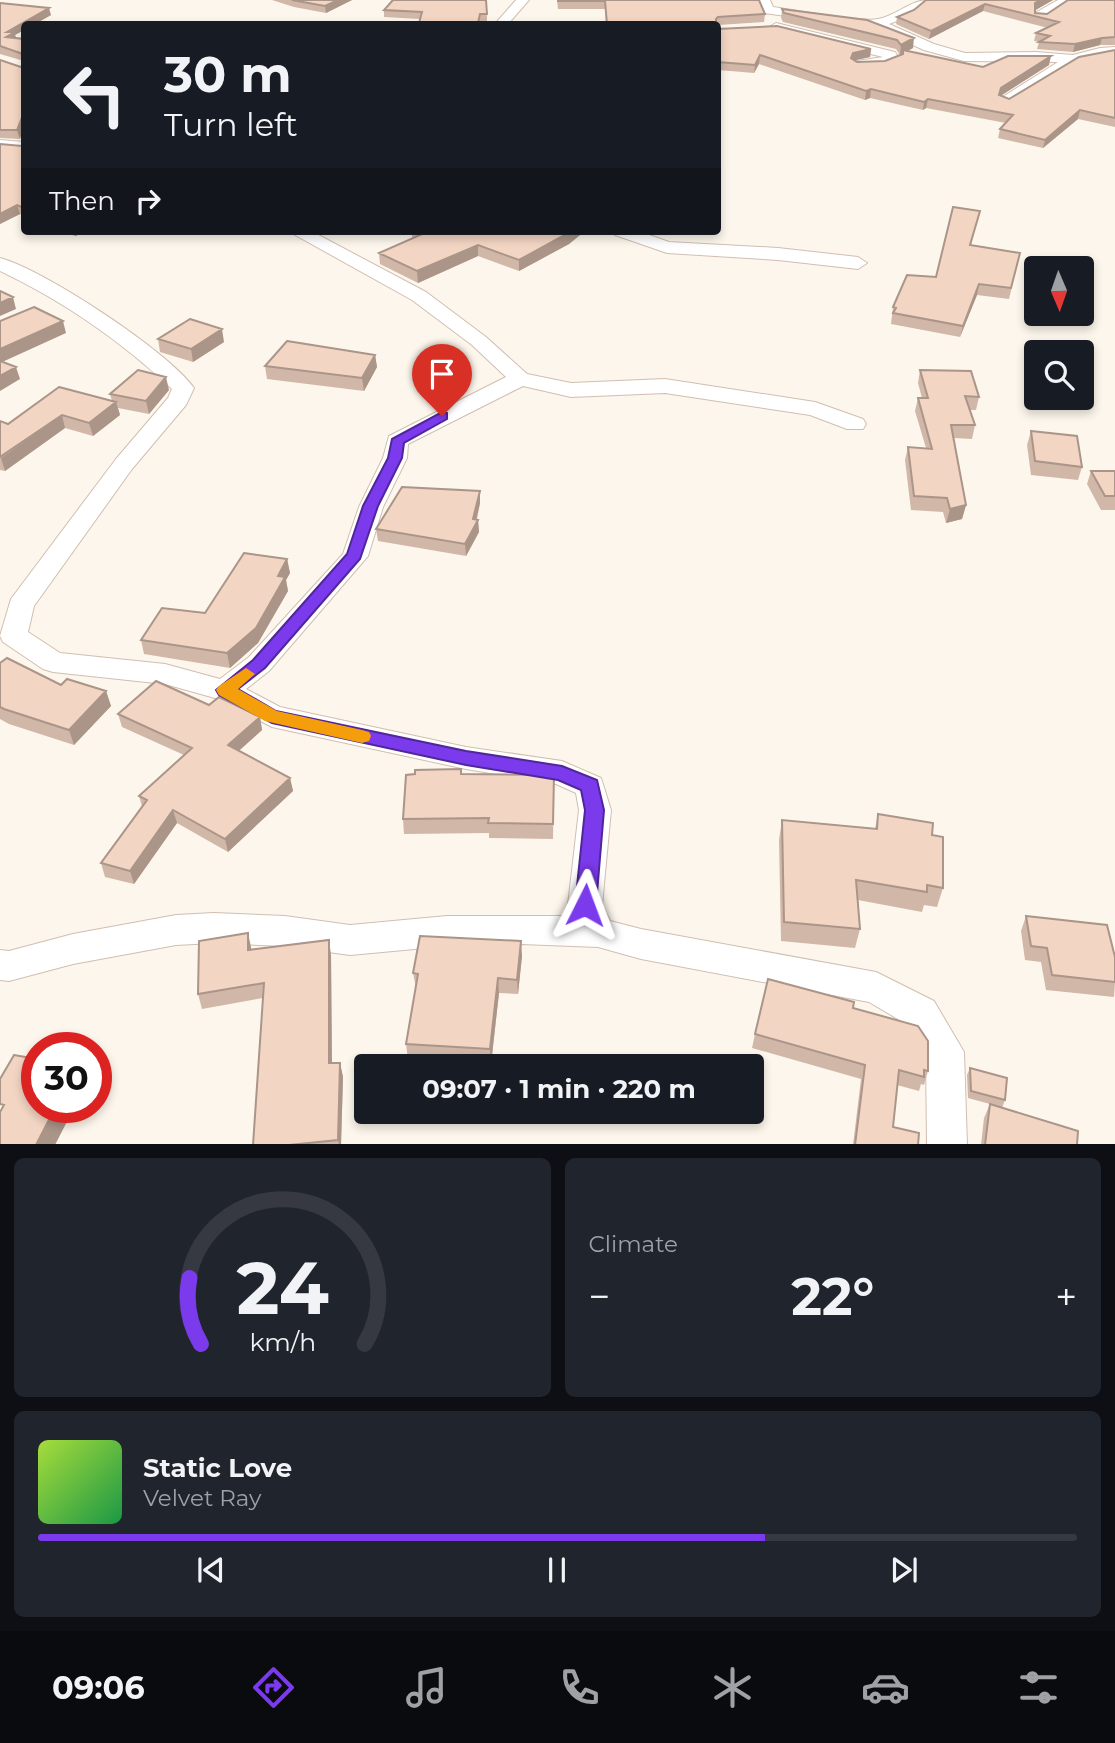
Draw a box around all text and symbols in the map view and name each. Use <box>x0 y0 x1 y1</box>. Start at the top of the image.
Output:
text: 30 m <box>164 45 292 104</box>
icon: left <box>49 49 140 140</box>
text: Turn left <box>164 105 298 144</box>
icon: right <box>129 182 167 220</box>
text: Then <box>49 185 115 217</box>
north arrow <box>1024 256 1094 326</box>
map controls <box>1024 256 1094 410</box>
button: search <box>1024 340 1094 410</box>
pin <box>412 344 472 416</box>
icon: arrive <box>423 355 461 393</box>
position arrow <box>548 868 622 942</box>
speed limit sign: 30 <box>21 1032 112 1123</box>
text: 09:07 · 1 min · 220 m <box>422 1073 696 1105</box>
text: Climate <box>589 1230 678 1258</box>
text: 24 <box>236 1244 328 1332</box>
text: 22° <box>791 1265 874 1328</box>
text: − <box>589 1273 610 1320</box>
text: + <box>1055 1273 1077 1320</box>
text: km/h <box>249 1326 316 1356</box>
text: Static Love <box>143 1452 292 1484</box>
text: Velvet Ray <box>143 1484 261 1512</box>
icon: previous <box>192 1551 230 1589</box>
icon: pause <box>538 1551 576 1589</box>
icon: next <box>885 1551 923 1589</box>
icon: directions <box>249 1663 298 1712</box>
icon: music <box>402 1663 451 1712</box>
icon: phone <box>555 1663 604 1712</box>
icon: climate <box>708 1663 757 1712</box>
icon: car <box>861 1663 910 1712</box>
icon: filters <box>1014 1663 1063 1712</box>
text: 09:06 <box>52 1668 145 1707</box>

